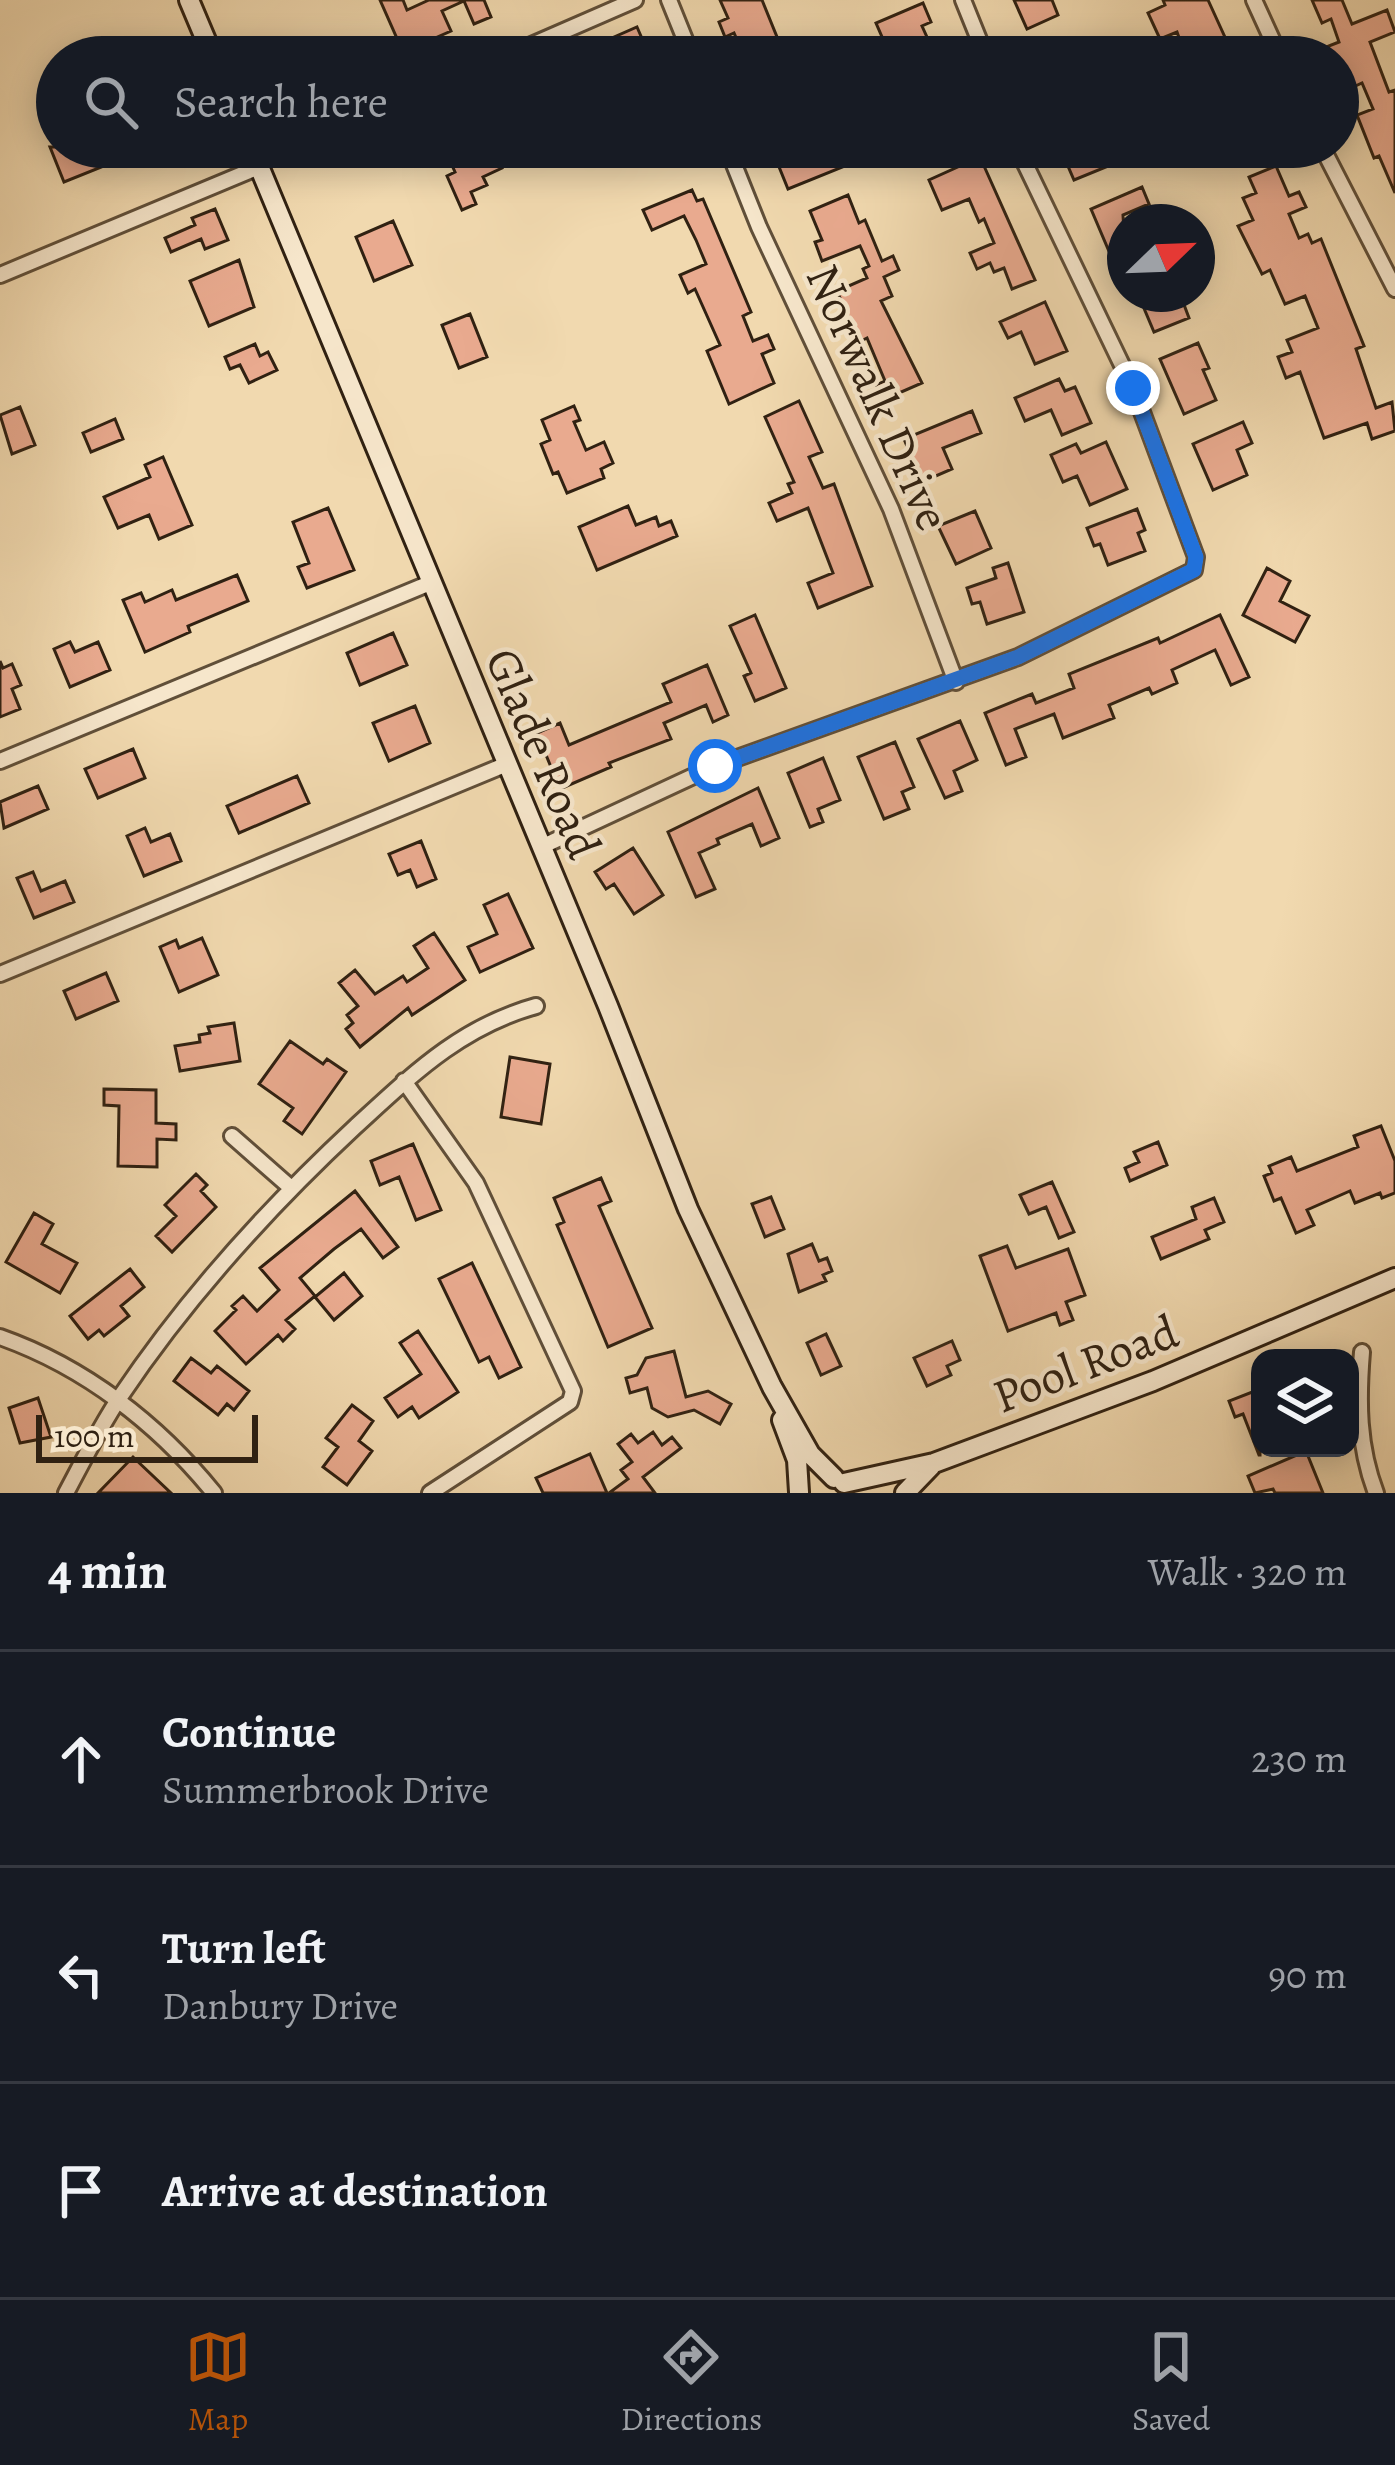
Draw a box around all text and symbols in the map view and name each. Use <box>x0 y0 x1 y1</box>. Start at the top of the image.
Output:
search box <box>36 36 1359 168</box>
icon: search <box>78 69 144 135</box>
text: Search here <box>174 71 388 133</box>
north arrow <box>1107 204 1215 312</box>
street label: Norwalk Drive <box>790 254 966 541</box>
route end <box>1106 361 1160 415</box>
street label: Glade Road <box>469 638 617 869</box>
route start <box>688 739 742 793</box>
street label: Pool Road <box>983 1298 1188 1429</box>
map controls <box>1251 1349 1359 1457</box>
button: layers <box>1251 1349 1359 1457</box>
scale bar <box>36 1409 258 1462</box>
text: 100 m <box>54 1413 134 1458</box>
text: 4 min <box>48 1536 167 1606</box>
text: Walk · 320 m <box>1148 1545 1347 1598</box>
text: Continue <box>162 1701 336 1763</box>
icon: ahead <box>48 1726 114 1792</box>
text: 230 m <box>1251 1732 1347 1785</box>
text: Summerbrook Drive <box>162 1763 489 1816</box>
text: Turn left <box>162 1917 326 1979</box>
icon: left <box>48 1942 114 2008</box>
text: 90 m <box>1268 1948 1347 2001</box>
text: Danbury Drive <box>162 1979 398 2032</box>
icon: arrive <box>48 2158 114 2224</box>
text: Arrive at destination <box>162 2160 548 2222</box>
tab: Map <box>185 2324 251 2441</box>
tab: Directions <box>621 2324 762 2441</box>
tab: Saved <box>1132 2324 1210 2441</box>

